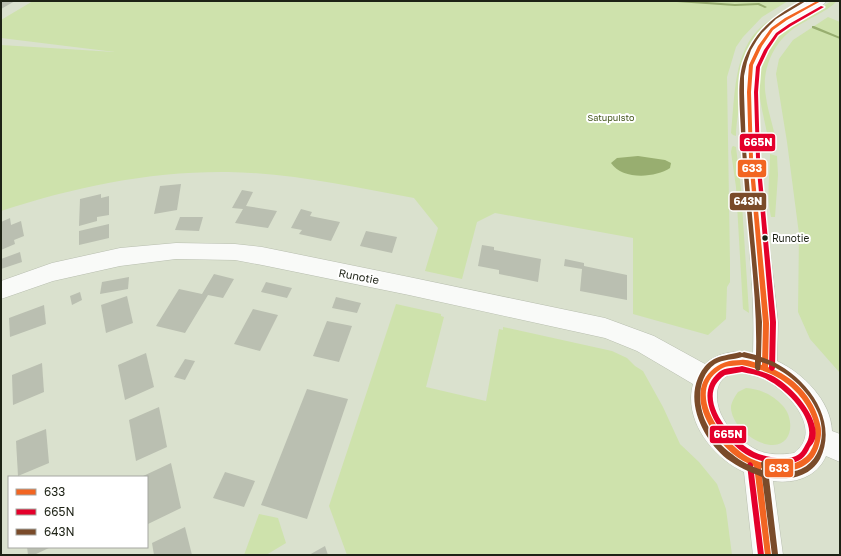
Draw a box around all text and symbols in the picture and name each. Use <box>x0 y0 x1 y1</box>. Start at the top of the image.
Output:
park label: Satupuisto <box>588 112 634 123</box>
line badge: 665N <box>739 133 776 152</box>
text: 665N <box>743 135 773 148</box>
line badge: 633 <box>737 159 767 178</box>
text: 633 <box>742 161 762 174</box>
line badge: 643N <box>729 192 767 211</box>
text: 643N <box>734 194 762 207</box>
place label: Runotie <box>772 232 809 244</box>
marker: Runotie <box>760 233 770 243</box>
street label: Runotie <box>338 266 380 286</box>
line badge: 665N <box>709 425 747 444</box>
text: 665N <box>713 427 743 440</box>
line badge: 633 <box>764 458 794 478</box>
text: 633 <box>769 461 789 474</box>
legend <box>8 476 148 548</box>
text: 633 <box>44 484 65 499</box>
text: 665N <box>44 504 75 519</box>
text: 643N <box>44 524 75 539</box>

